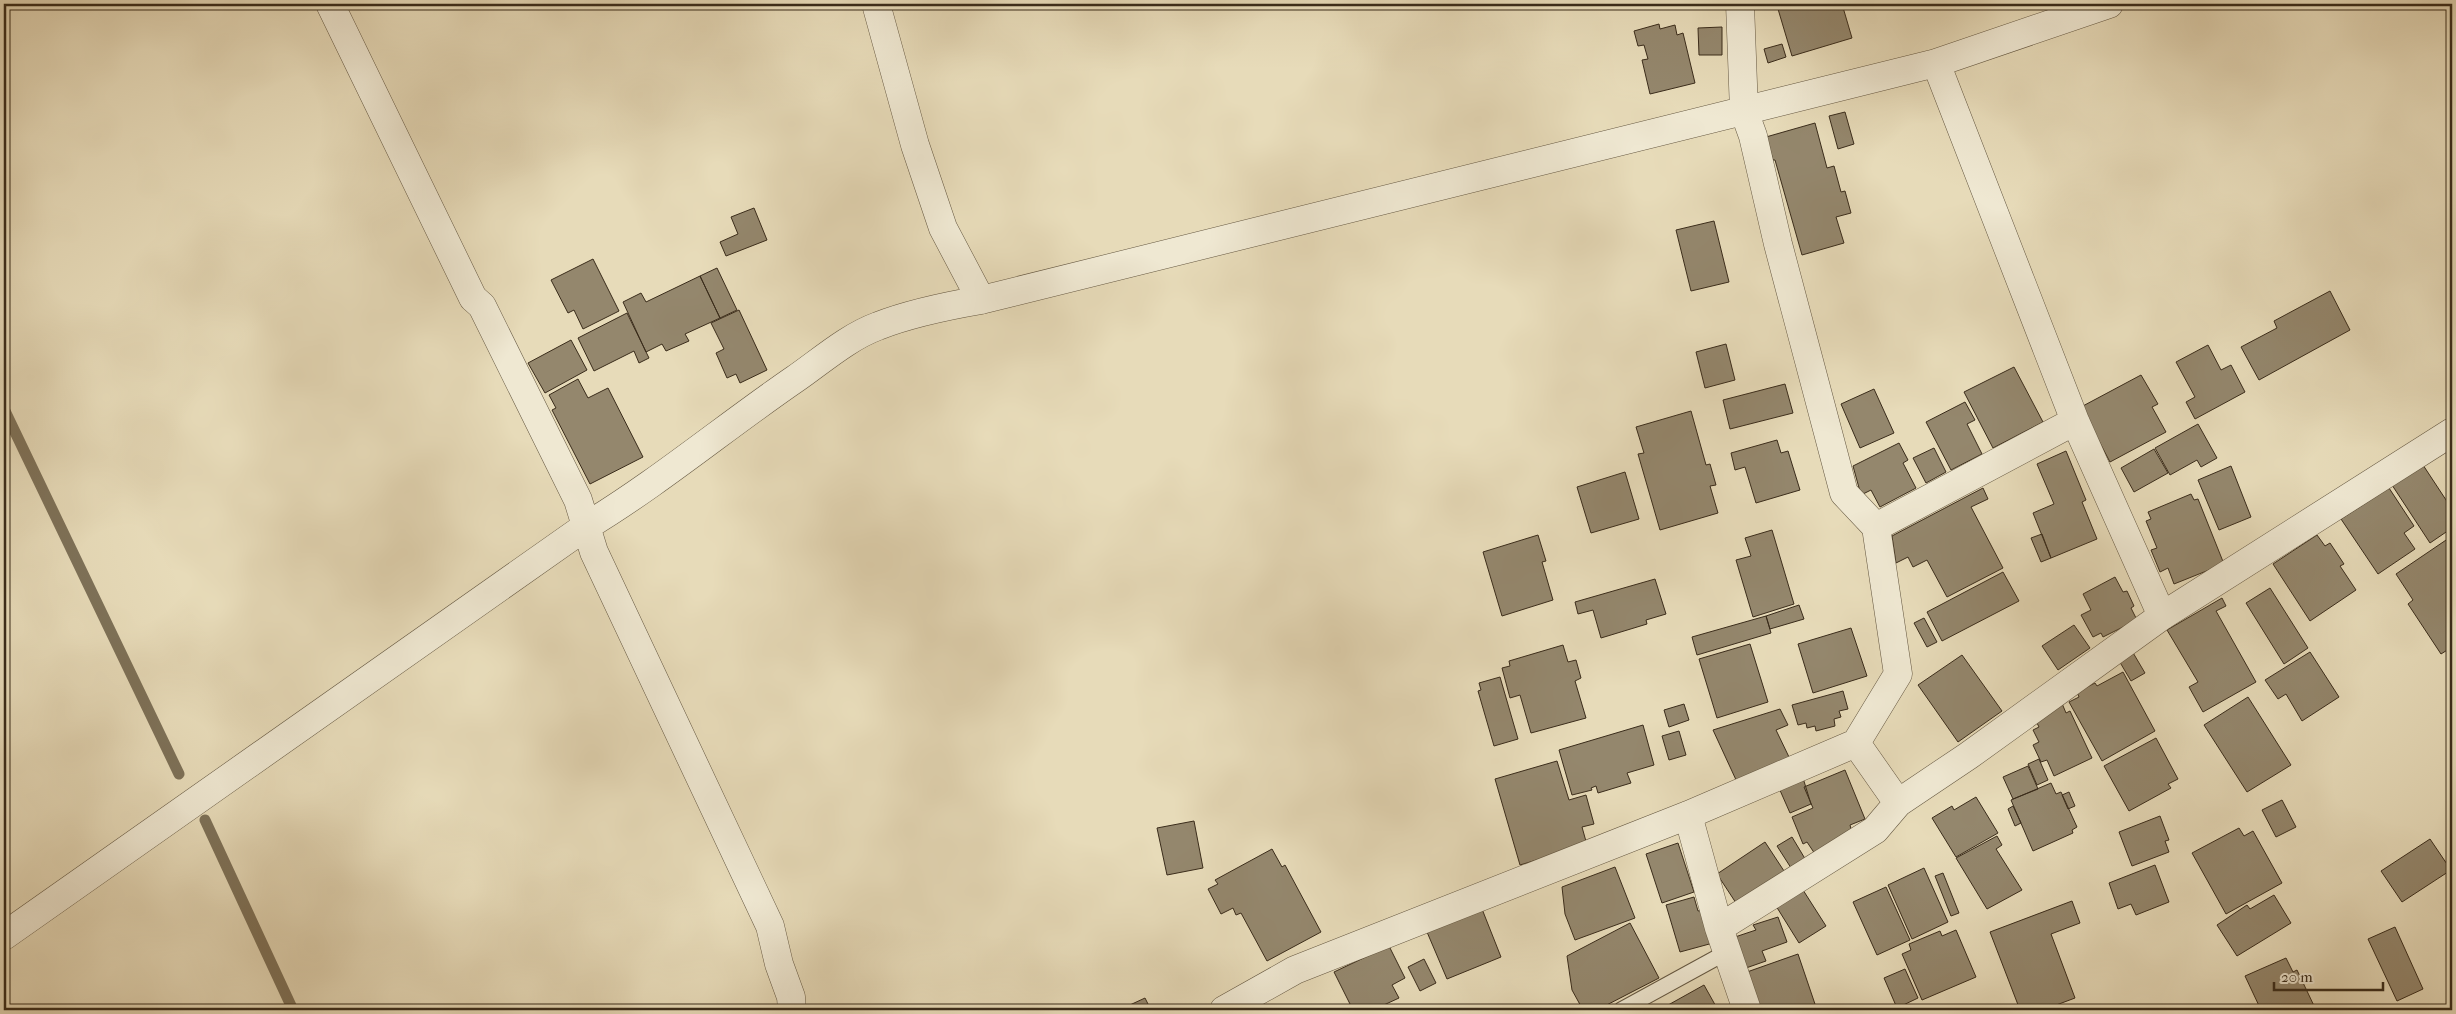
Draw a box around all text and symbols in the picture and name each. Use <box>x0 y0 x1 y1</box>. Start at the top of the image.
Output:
scale bar <box>2274 959 2382 991</box>
text: 20 m <box>2281 968 2313 986</box>

